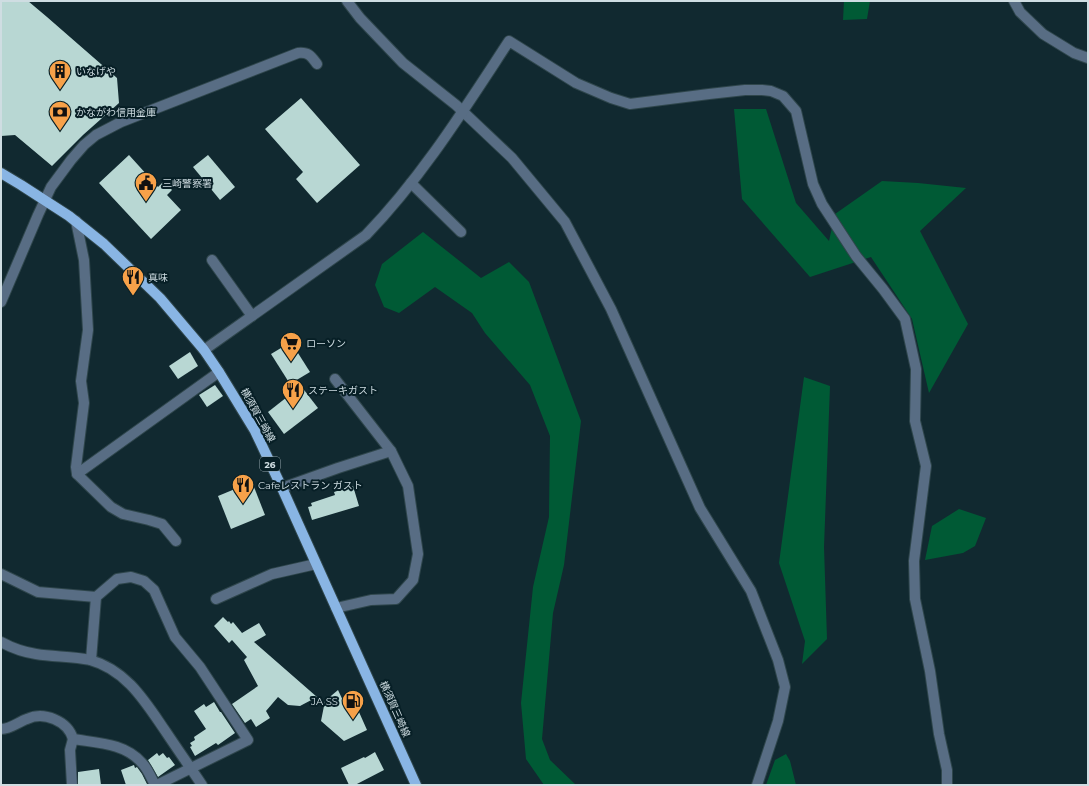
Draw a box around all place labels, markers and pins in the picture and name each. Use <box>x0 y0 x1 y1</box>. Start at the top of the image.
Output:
building icon: いなげや <box>47 58 73 91</box>
place label: いなげや <box>76 65 116 78</box>
bank icon: かながわ信用金庫 <box>47 99 73 132</box>
place label: かながわ信用金庫 <box>76 106 156 119</box>
public building icon: 三崎警察署 <box>133 170 159 203</box>
place label: 三崎警察署 <box>162 177 212 190</box>
restaurant icon: 真味 <box>120 264 146 297</box>
place label: 真味 <box>148 271 168 284</box>
supermarket icon: ローソン <box>278 330 304 363</box>
place label: ローソン <box>306 337 346 350</box>
restaurant icon: ステーキガスト <box>280 377 306 410</box>
place label: ステーキガスト <box>308 384 378 397</box>
restaurant icon: Cafeレストラン ガスト <box>230 472 256 505</box>
place label: Cafeレストラン ガスト <box>258 479 363 492</box>
fuel station icon: JA SS <box>340 688 366 721</box>
place label: JA SS <box>310 695 338 708</box>

